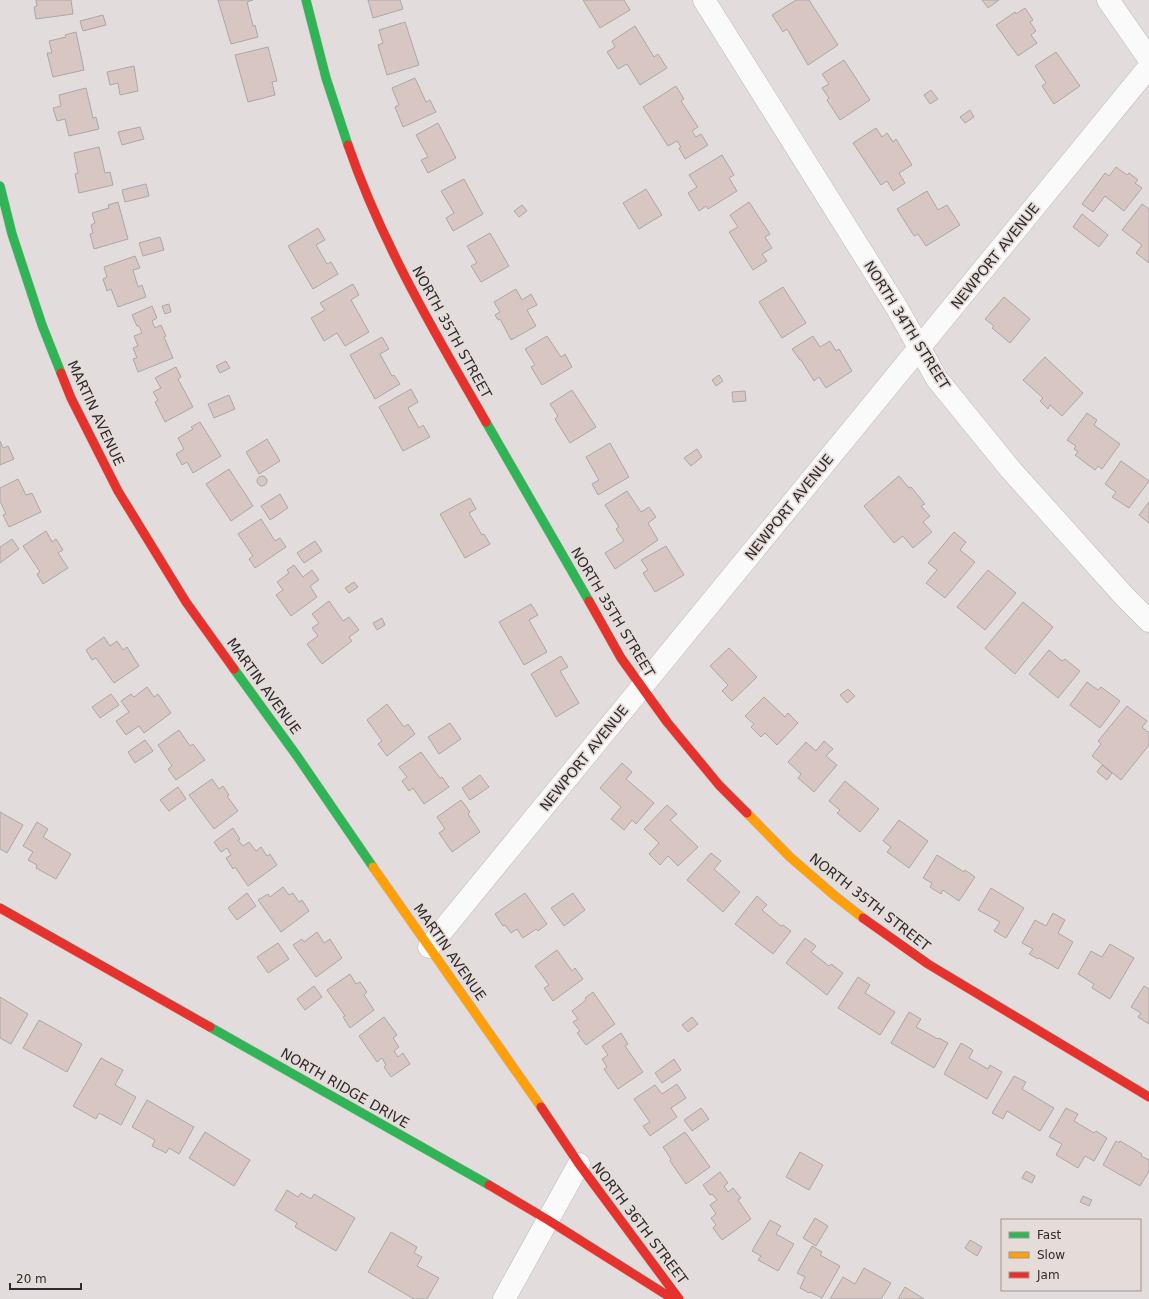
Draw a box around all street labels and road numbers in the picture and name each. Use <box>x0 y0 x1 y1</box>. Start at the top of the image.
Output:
street label: NEWPORT AVENUE <box>948 200 1042 312</box>
street label: NORTH 34TH STREET <box>861 258 953 393</box>
street label: NORTH 35TH STREET <box>409 263 495 401</box>
street label: MARTIN AVENUE <box>65 358 127 468</box>
street label: NEWPORT AVENUE <box>742 451 836 563</box>
street label: NORTH 35TH STREET <box>568 544 658 680</box>
street label: MARTIN AVENUE <box>224 635 304 737</box>
street label: NEWPORT AVENUE <box>537 702 631 814</box>
street label: NORTH 35TH STREET <box>807 850 934 954</box>
street label: MARTIN AVENUE <box>411 900 489 1004</box>
street label: NORTH RIDGE DRIVE <box>278 1045 412 1131</box>
street label: NORTH 36TH STREET <box>589 1159 691 1287</box>

